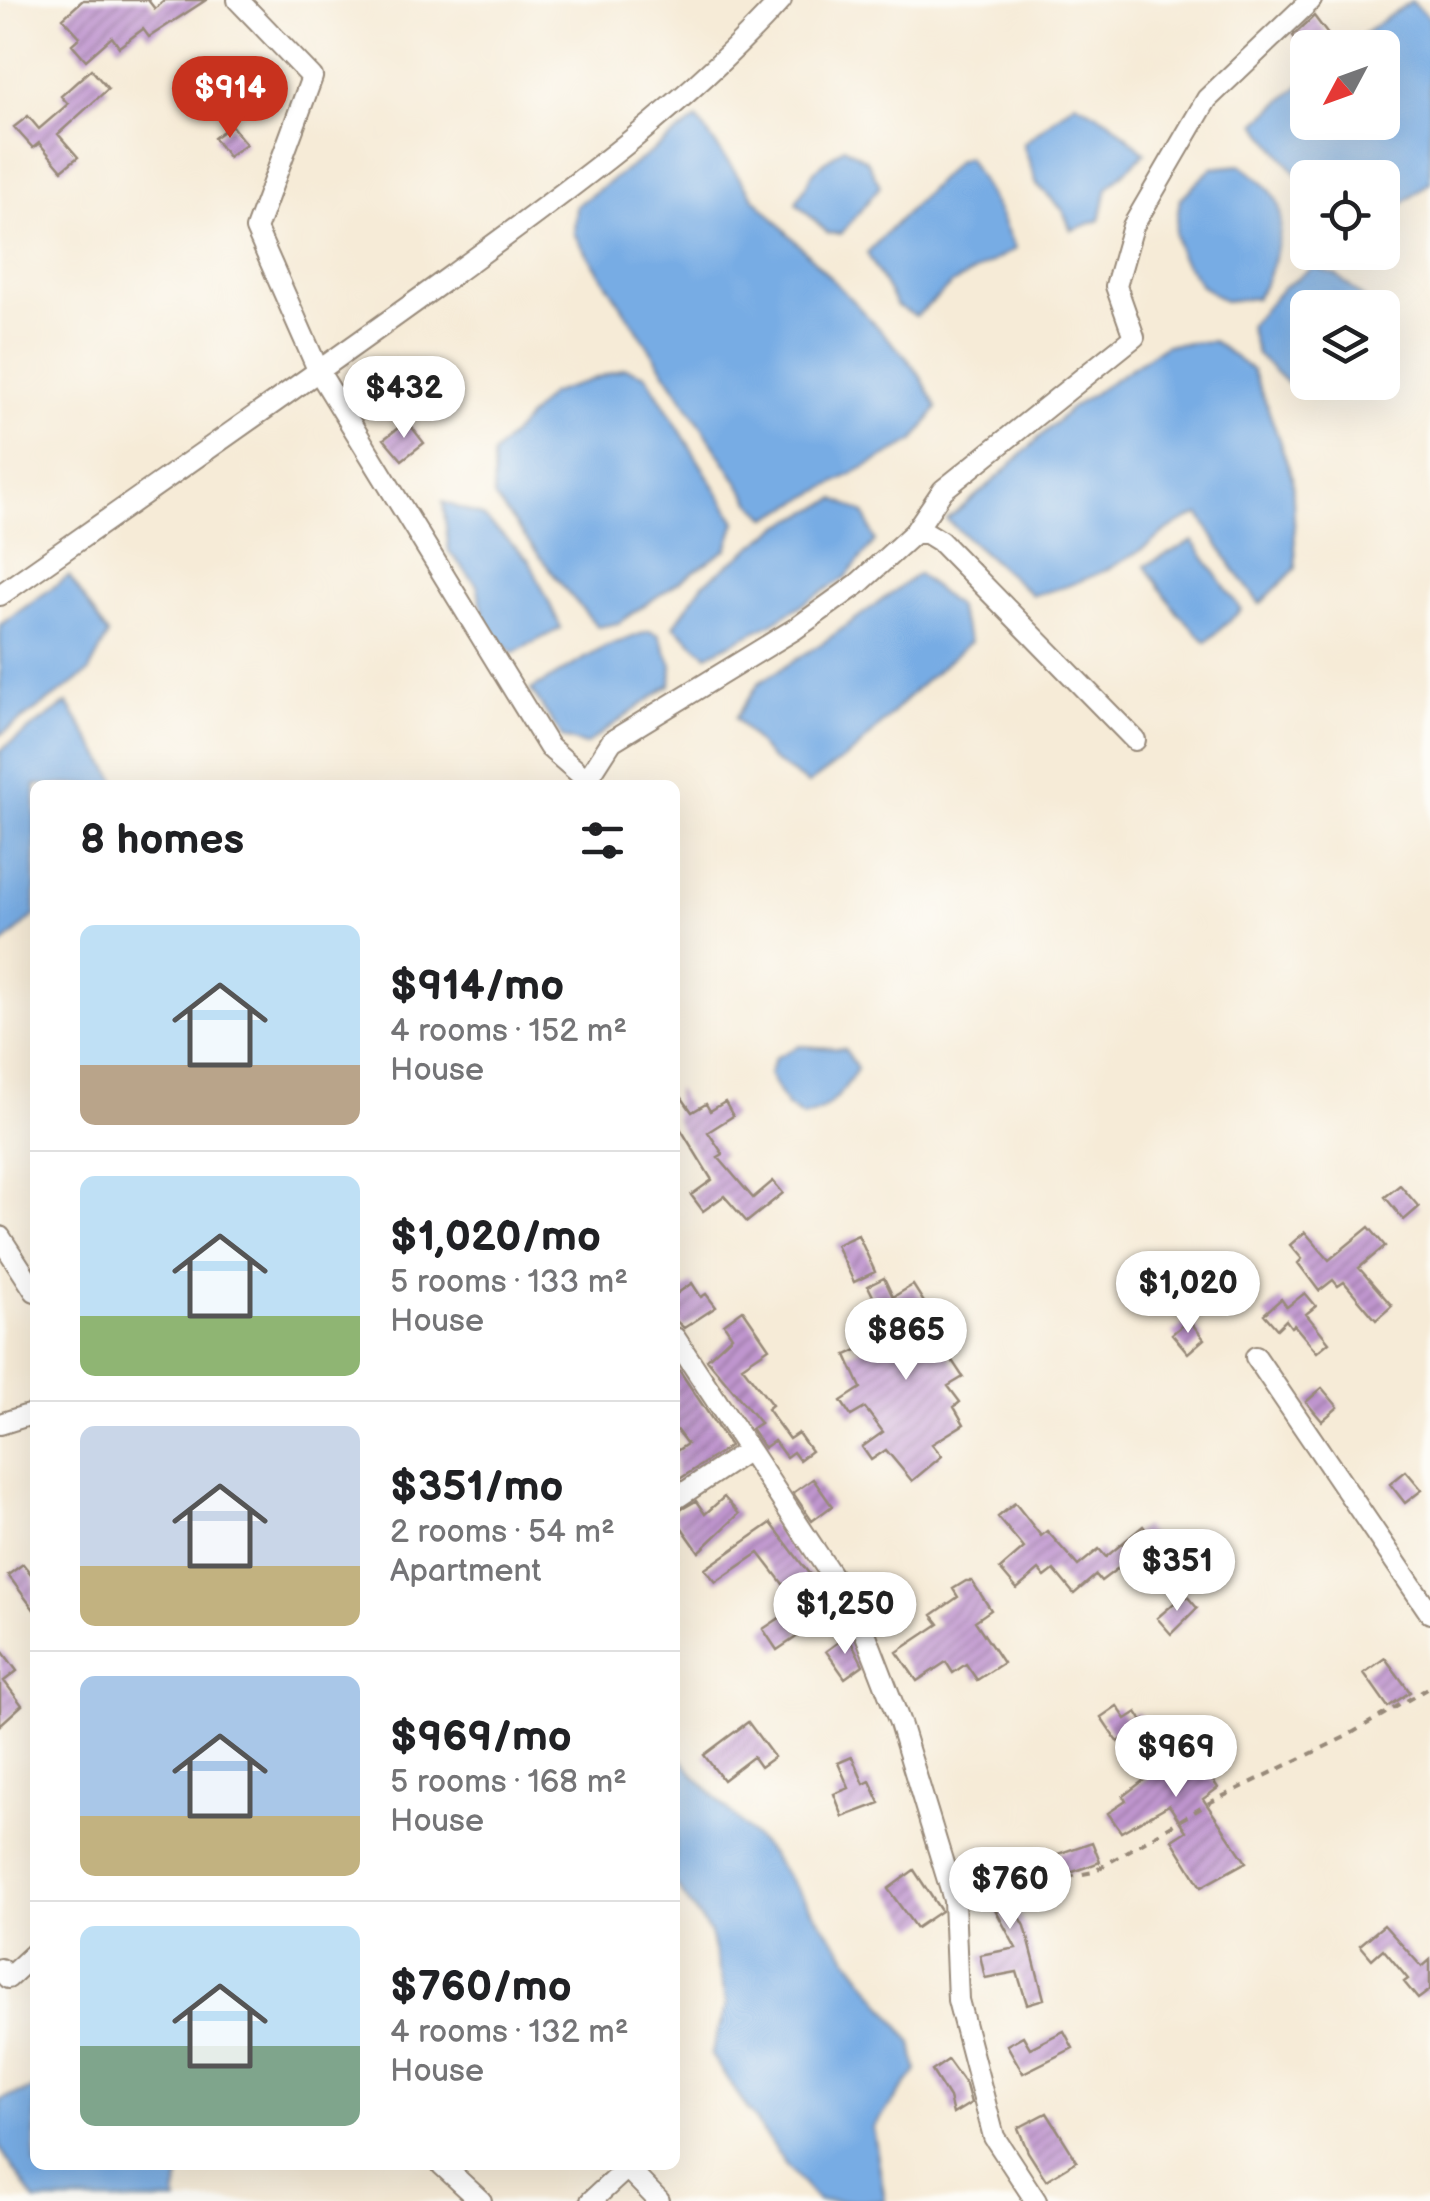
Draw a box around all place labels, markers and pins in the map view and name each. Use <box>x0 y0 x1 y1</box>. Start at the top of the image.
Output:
pin: $914 <box>171 56 289 141</box>
pin: $432 <box>345 356 463 441</box>
pin: $1,020 <box>1107 1251 1269 1336</box>
pin: $865 <box>847 1298 965 1383</box>
pin: $351 <box>1118 1529 1236 1614</box>
pin: $1,250 <box>764 1572 926 1657</box>
pin: $969 <box>1117 1715 1235 1800</box>
pin: $760 <box>951 1847 1069 1932</box>

